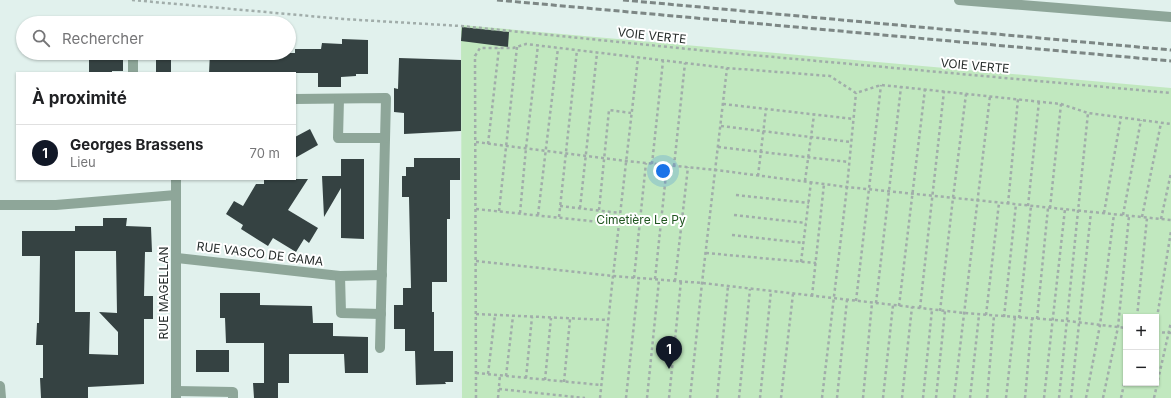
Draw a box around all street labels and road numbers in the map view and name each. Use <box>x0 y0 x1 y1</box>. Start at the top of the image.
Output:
street label: VOIE VERTE <box>617 24 687 47</box>
street label: VOIE VERTE <box>940 55 1010 76</box>
street label: RUE VASCO DE GAMA <box>196 238 324 269</box>
street label: RUE MAGELLAN <box>156 246 171 340</box>

